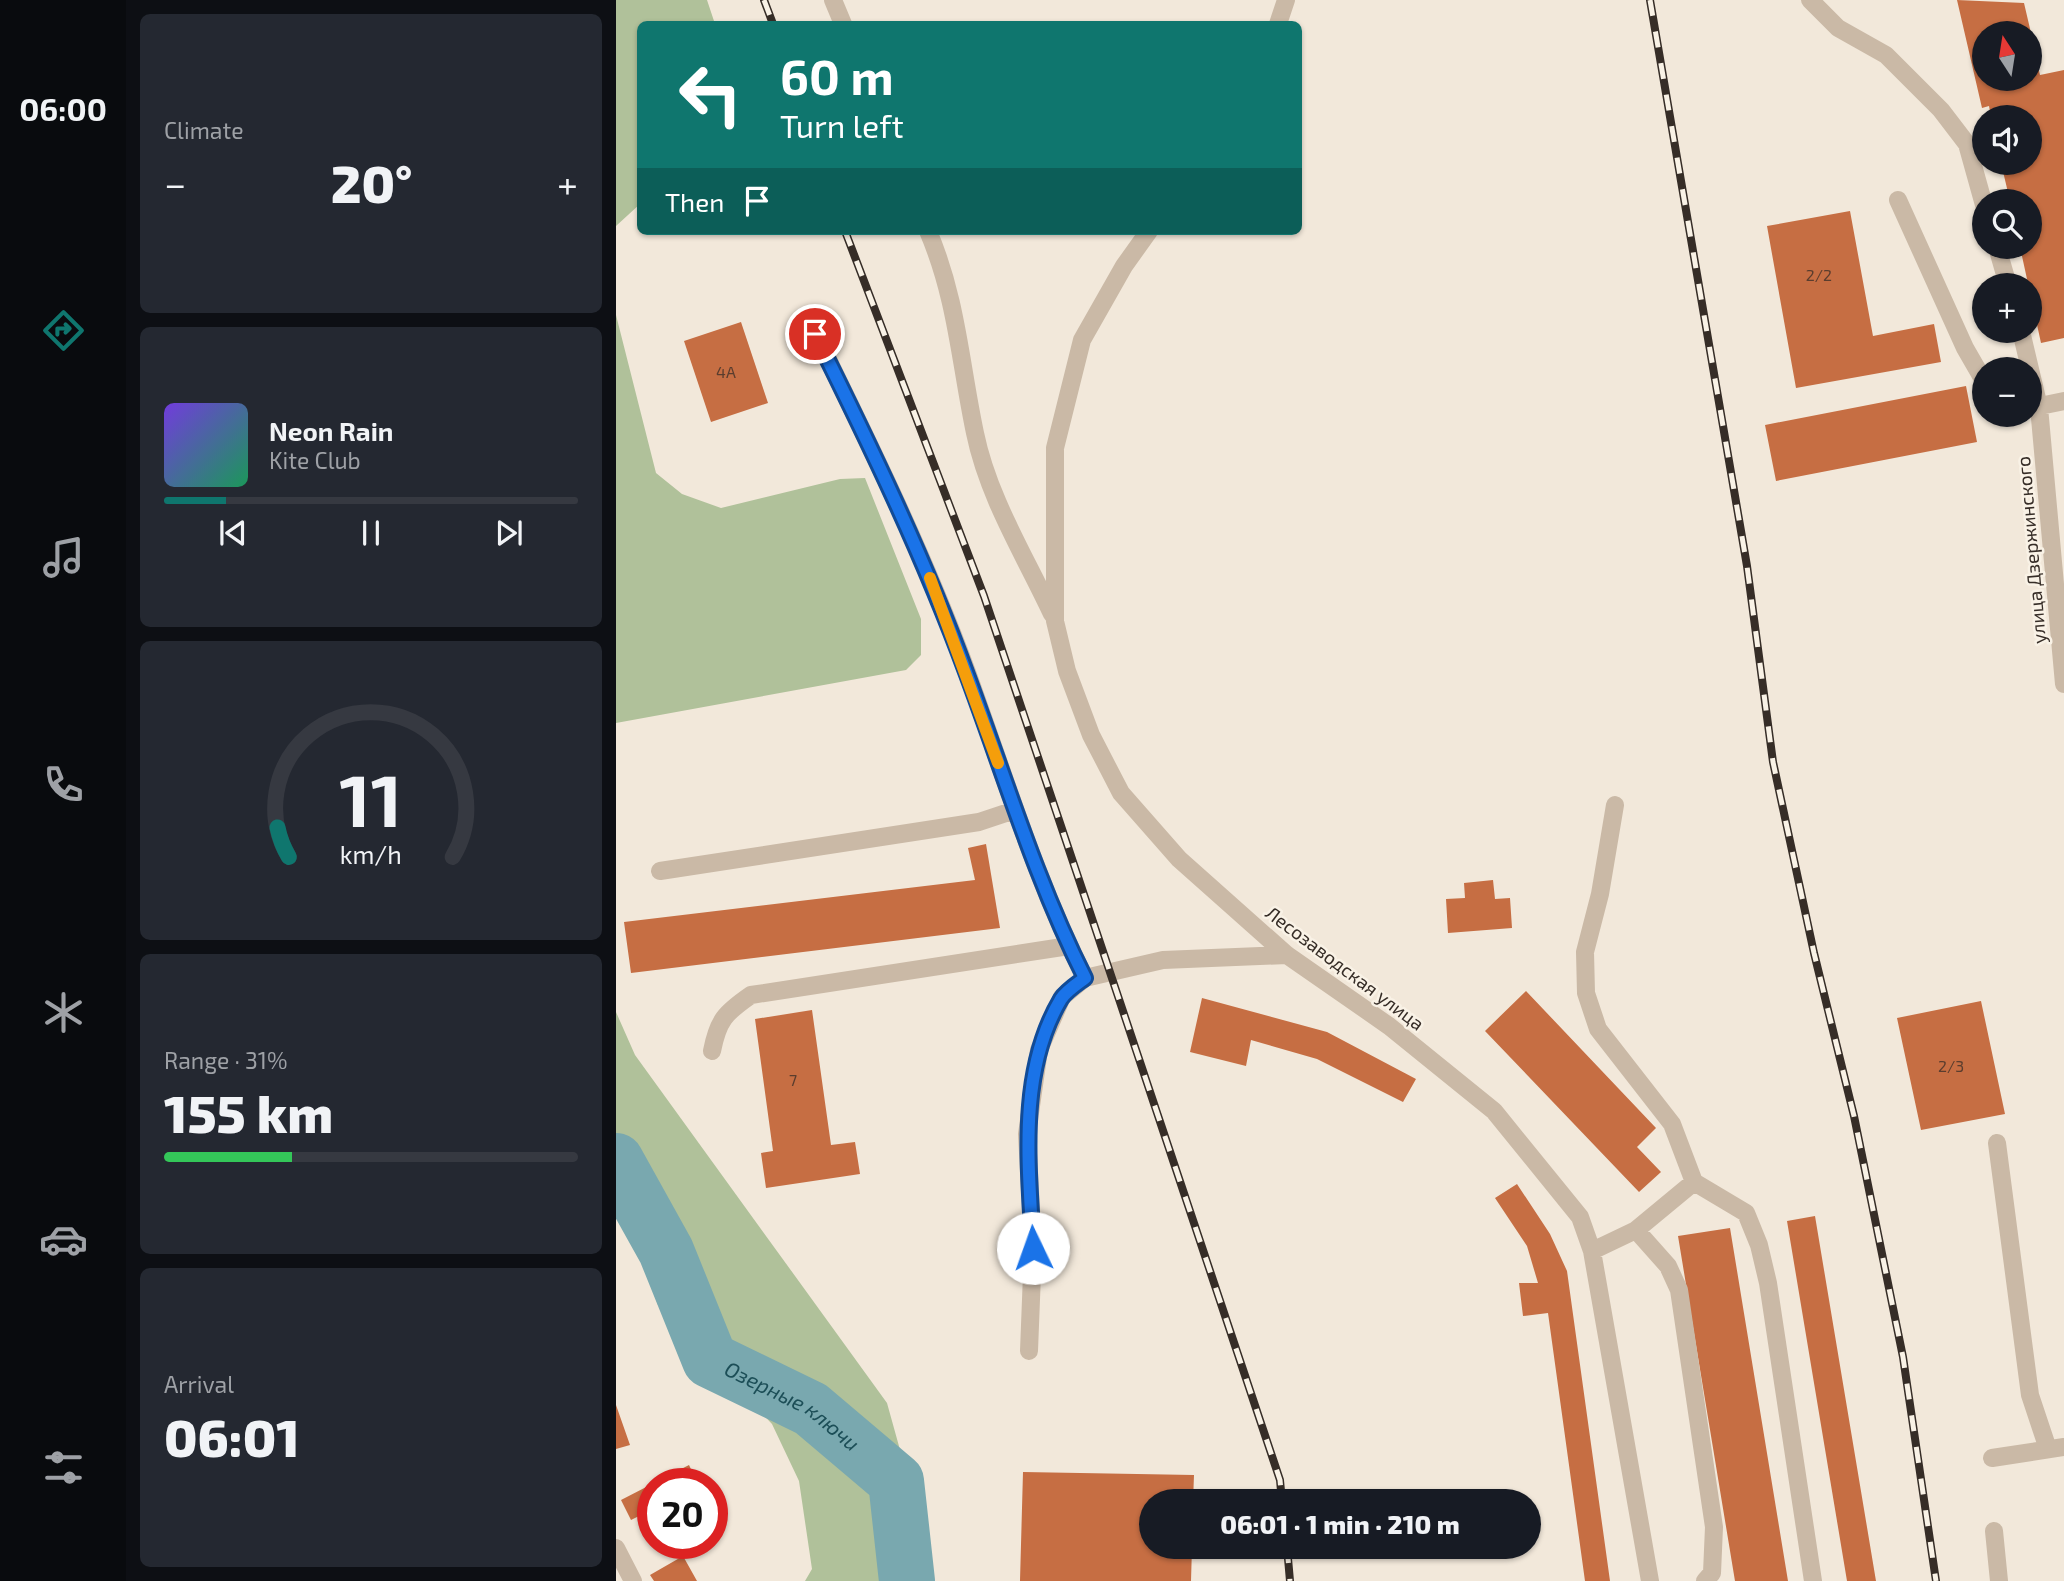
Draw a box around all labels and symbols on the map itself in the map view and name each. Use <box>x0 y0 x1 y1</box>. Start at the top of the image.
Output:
north arrow <box>1972 21 2042 91</box>
house number: 2/2 <box>1806 265 1832 284</box>
pin <box>785 304 845 364</box>
house number: 4А <box>716 362 736 381</box>
street label: улица Дзержинского <box>2011 455 2051 645</box>
street label: Лесозаводская улица <box>1261 901 1429 1035</box>
house number: 2/3 <box>1938 1056 1964 1075</box>
house number: 7 <box>789 1070 797 1089</box>
position arrow <box>996 1211 1070 1285</box>
water label: Озерные ключи <box>721 1355 865 1456</box>
speed limit sign: 20 <box>637 1468 728 1559</box>

